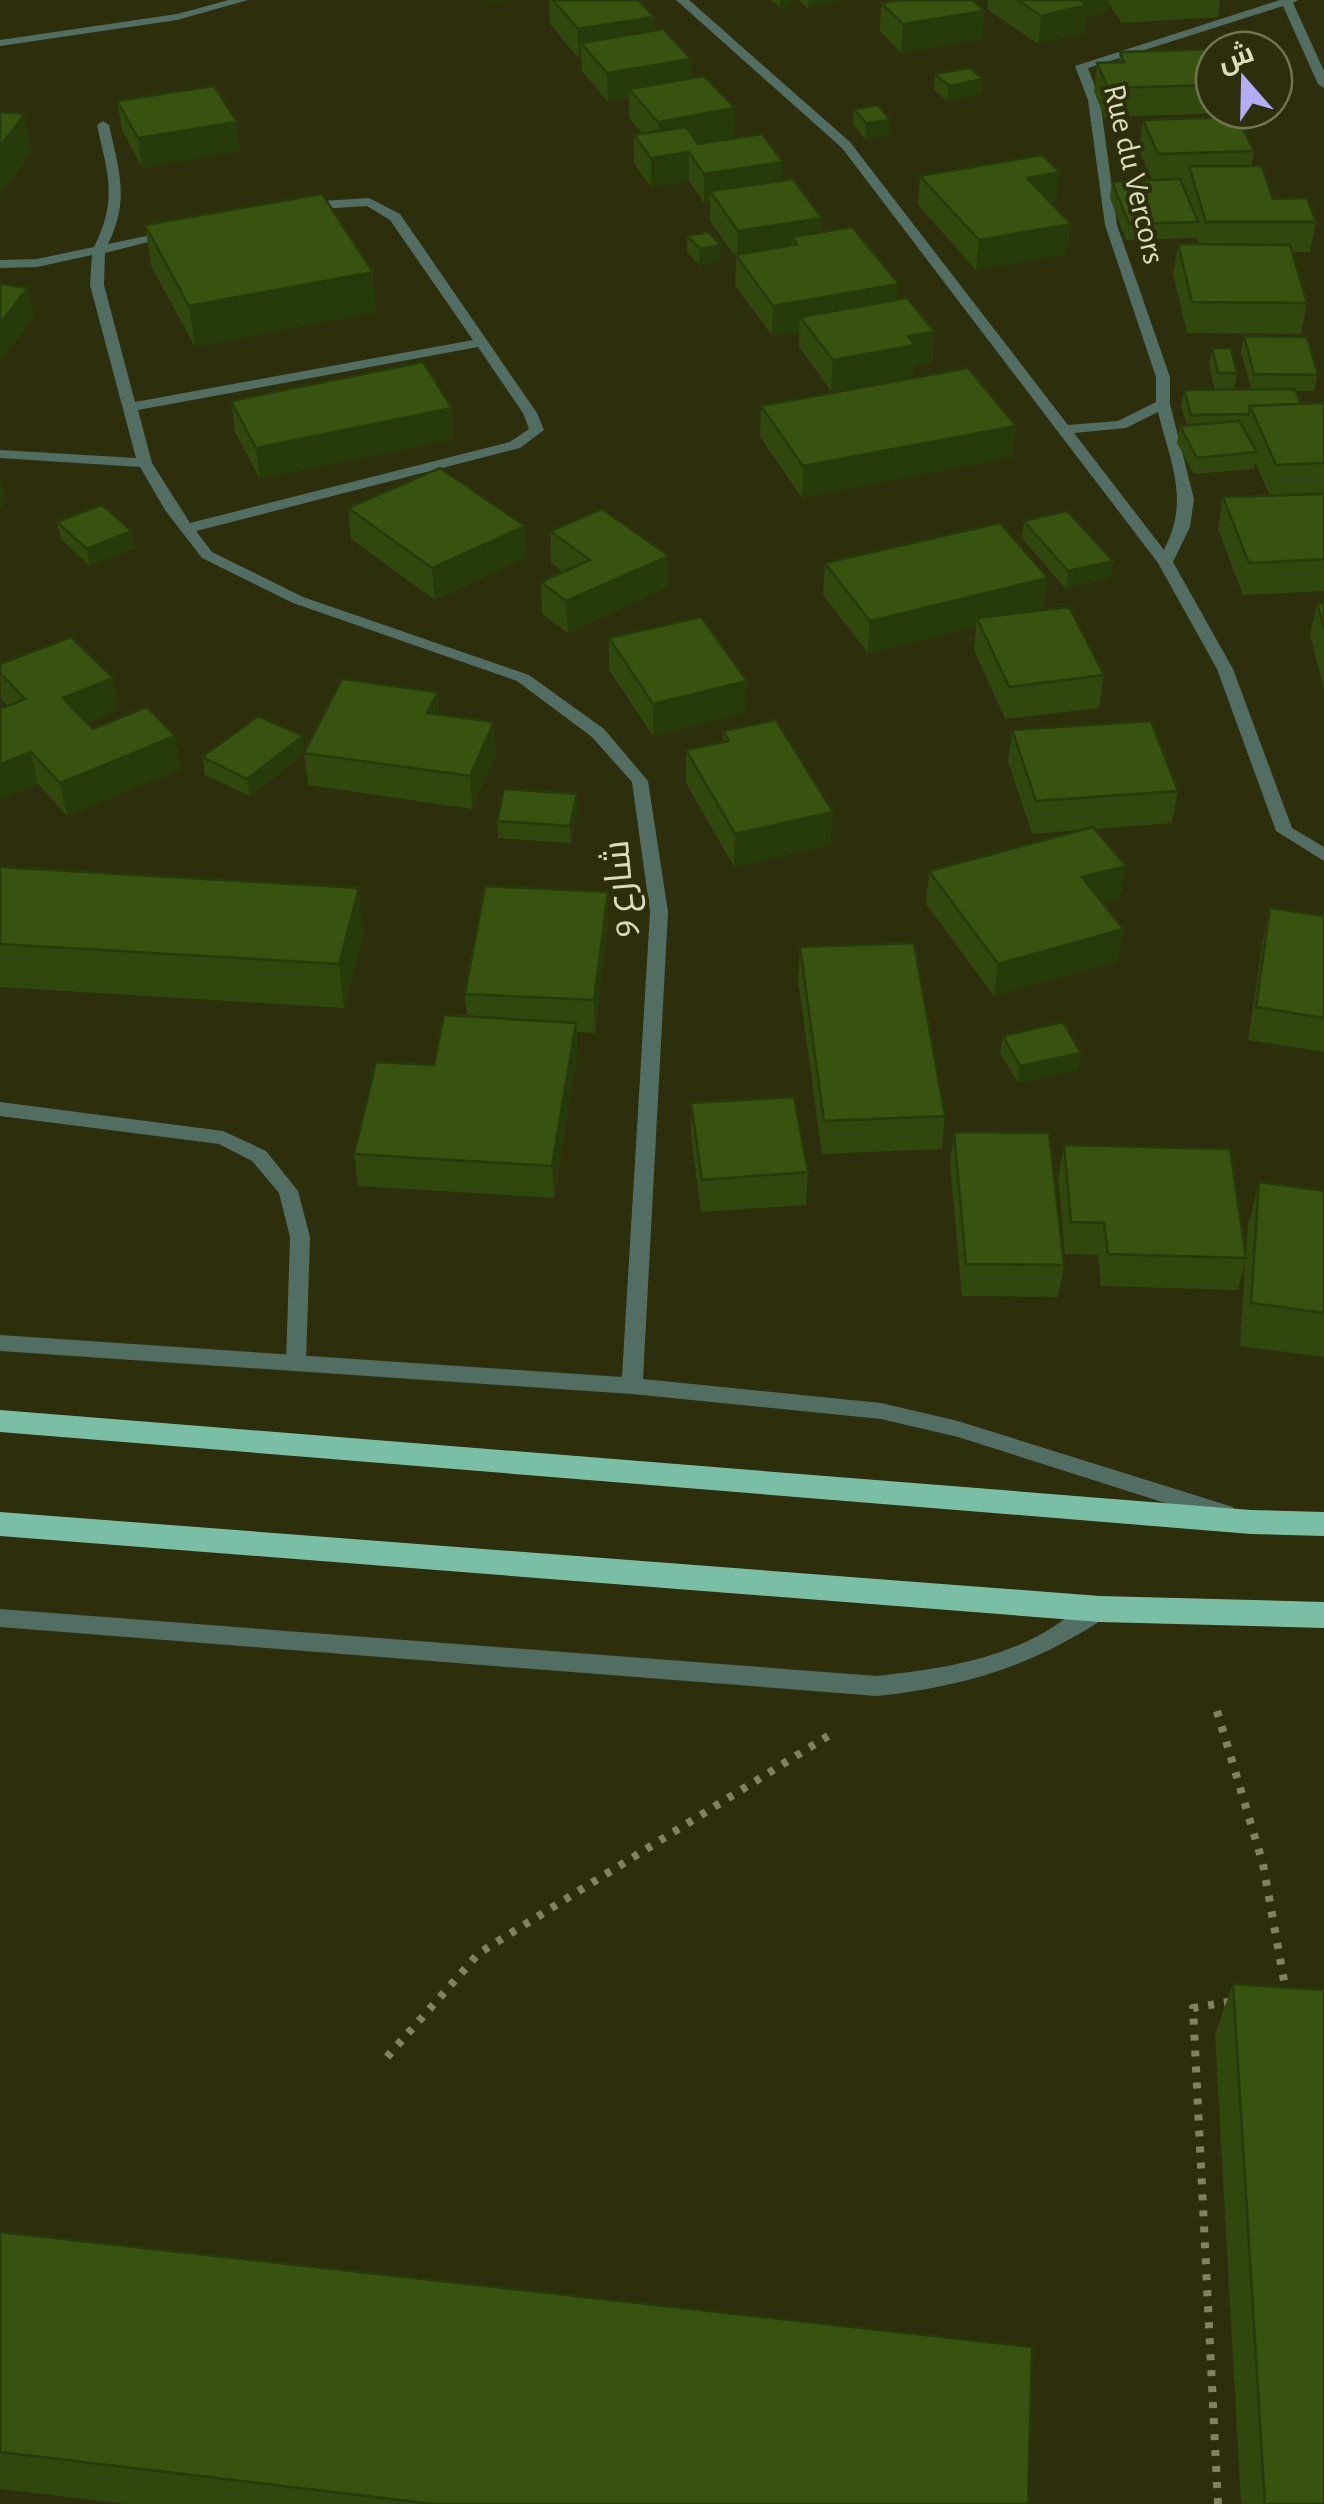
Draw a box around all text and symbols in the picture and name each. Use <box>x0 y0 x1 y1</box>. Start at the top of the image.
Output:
north arrow <box>1194 30 1294 130</box>
text: ش <box>1214 37 1258 79</box>
street label: Rue du Vercors <box>1098 81 1170 267</box>
street label: شارع 9 <box>597 838 648 939</box>

